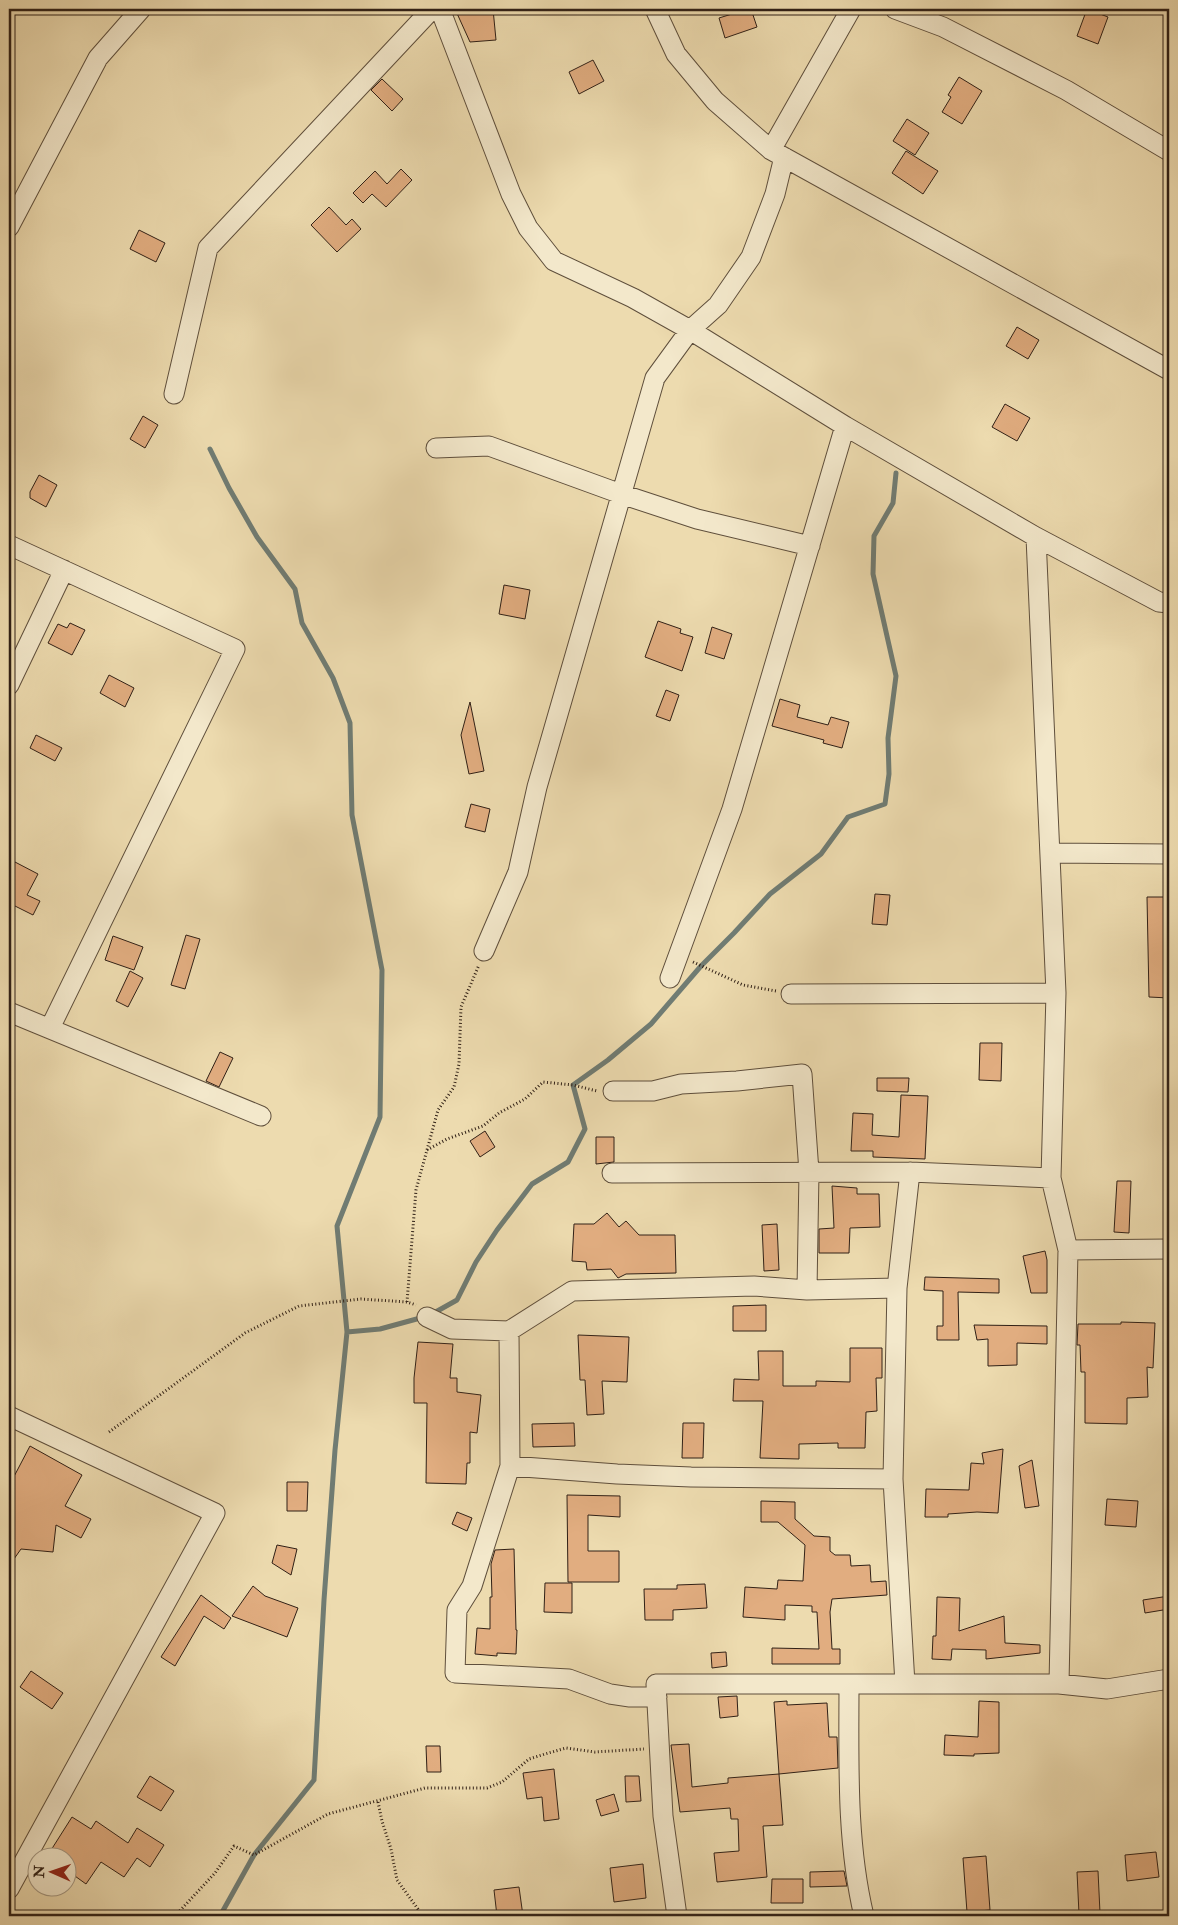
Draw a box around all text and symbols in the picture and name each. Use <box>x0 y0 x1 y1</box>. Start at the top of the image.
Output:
north arrow <box>28 1848 78 1898</box>
text: N <box>31 1865 48 1879</box>

